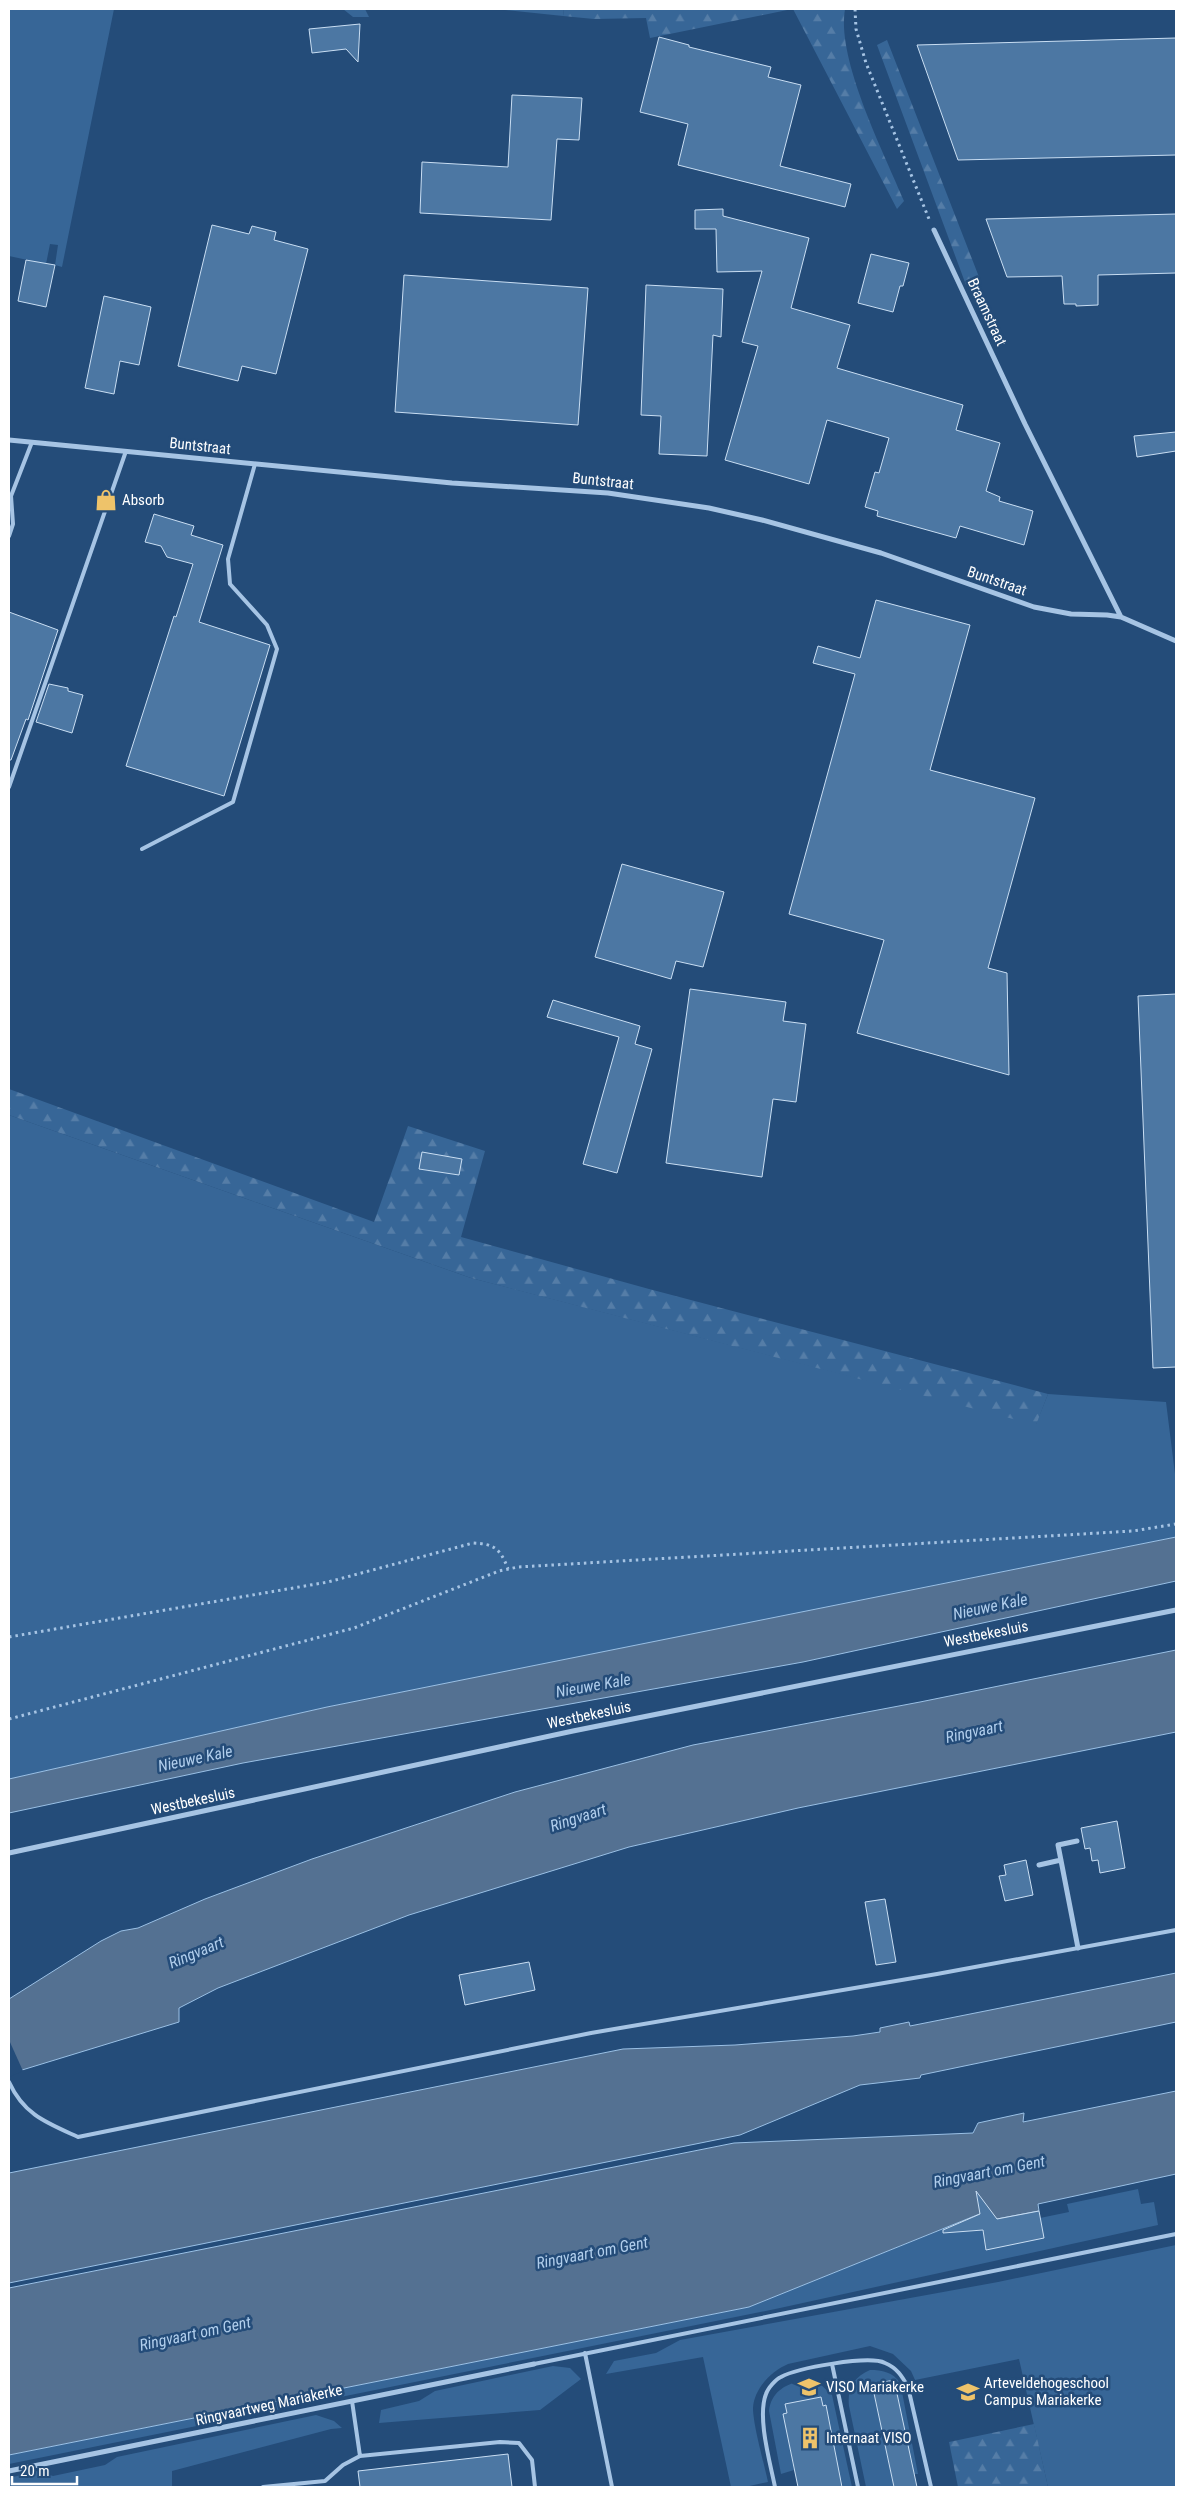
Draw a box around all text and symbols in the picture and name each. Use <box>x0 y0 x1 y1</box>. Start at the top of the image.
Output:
street label: Braamstraat <box>964 275 1010 349</box>
street label: Buntstraat <box>168 434 232 458</box>
street label: Buntstraat <box>571 469 635 493</box>
shop icon: Absorb <box>93 487 119 513</box>
place label: Absorb <box>122 491 164 509</box>
street label: Buntstraat <box>965 562 1029 600</box>
water label: Nieuwe Kale <box>951 1589 1029 1624</box>
street label: Westbekesluis <box>942 1617 1030 1651</box>
water label: Nieuwe Kale <box>554 1670 632 1701</box>
street label: Westbekesluis <box>545 1697 633 1733</box>
water label: Ringvaart <box>944 1716 1005 1747</box>
water label: Nieuwe Kale <box>156 1741 234 1776</box>
street label: Westbekesluis <box>149 1783 237 1819</box>
water label: Ringvaart <box>548 1799 609 1835</box>
water label: Ringvaart <box>166 1932 227 1973</box>
water label: Ringvaart om Gent <box>932 2151 1047 2192</box>
water label: Ringvaart om Gent <box>535 2232 650 2273</box>
water label: Ringvaart om Gent <box>138 2312 253 2355</box>
school or university icon: VISO Mariakerke <box>796 2374 822 2400</box>
place label: Arteveldehogeschool Campus Mariakerke <box>984 2374 1109 2409</box>
place label: VISO Mariakerke <box>826 2378 924 2396</box>
school or university icon: Arteveldehogeschool Campus Mariakerke <box>955 2379 981 2405</box>
street label: Ringvaartweg Mariakerke <box>194 2381 344 2429</box>
building icon: Internaat VISO <box>797 2425 823 2451</box>
place label: Internaat VISO <box>826 2429 912 2447</box>
scale bar <box>12 2454 78 2486</box>
text: 20 m <box>20 2462 50 2480</box>

